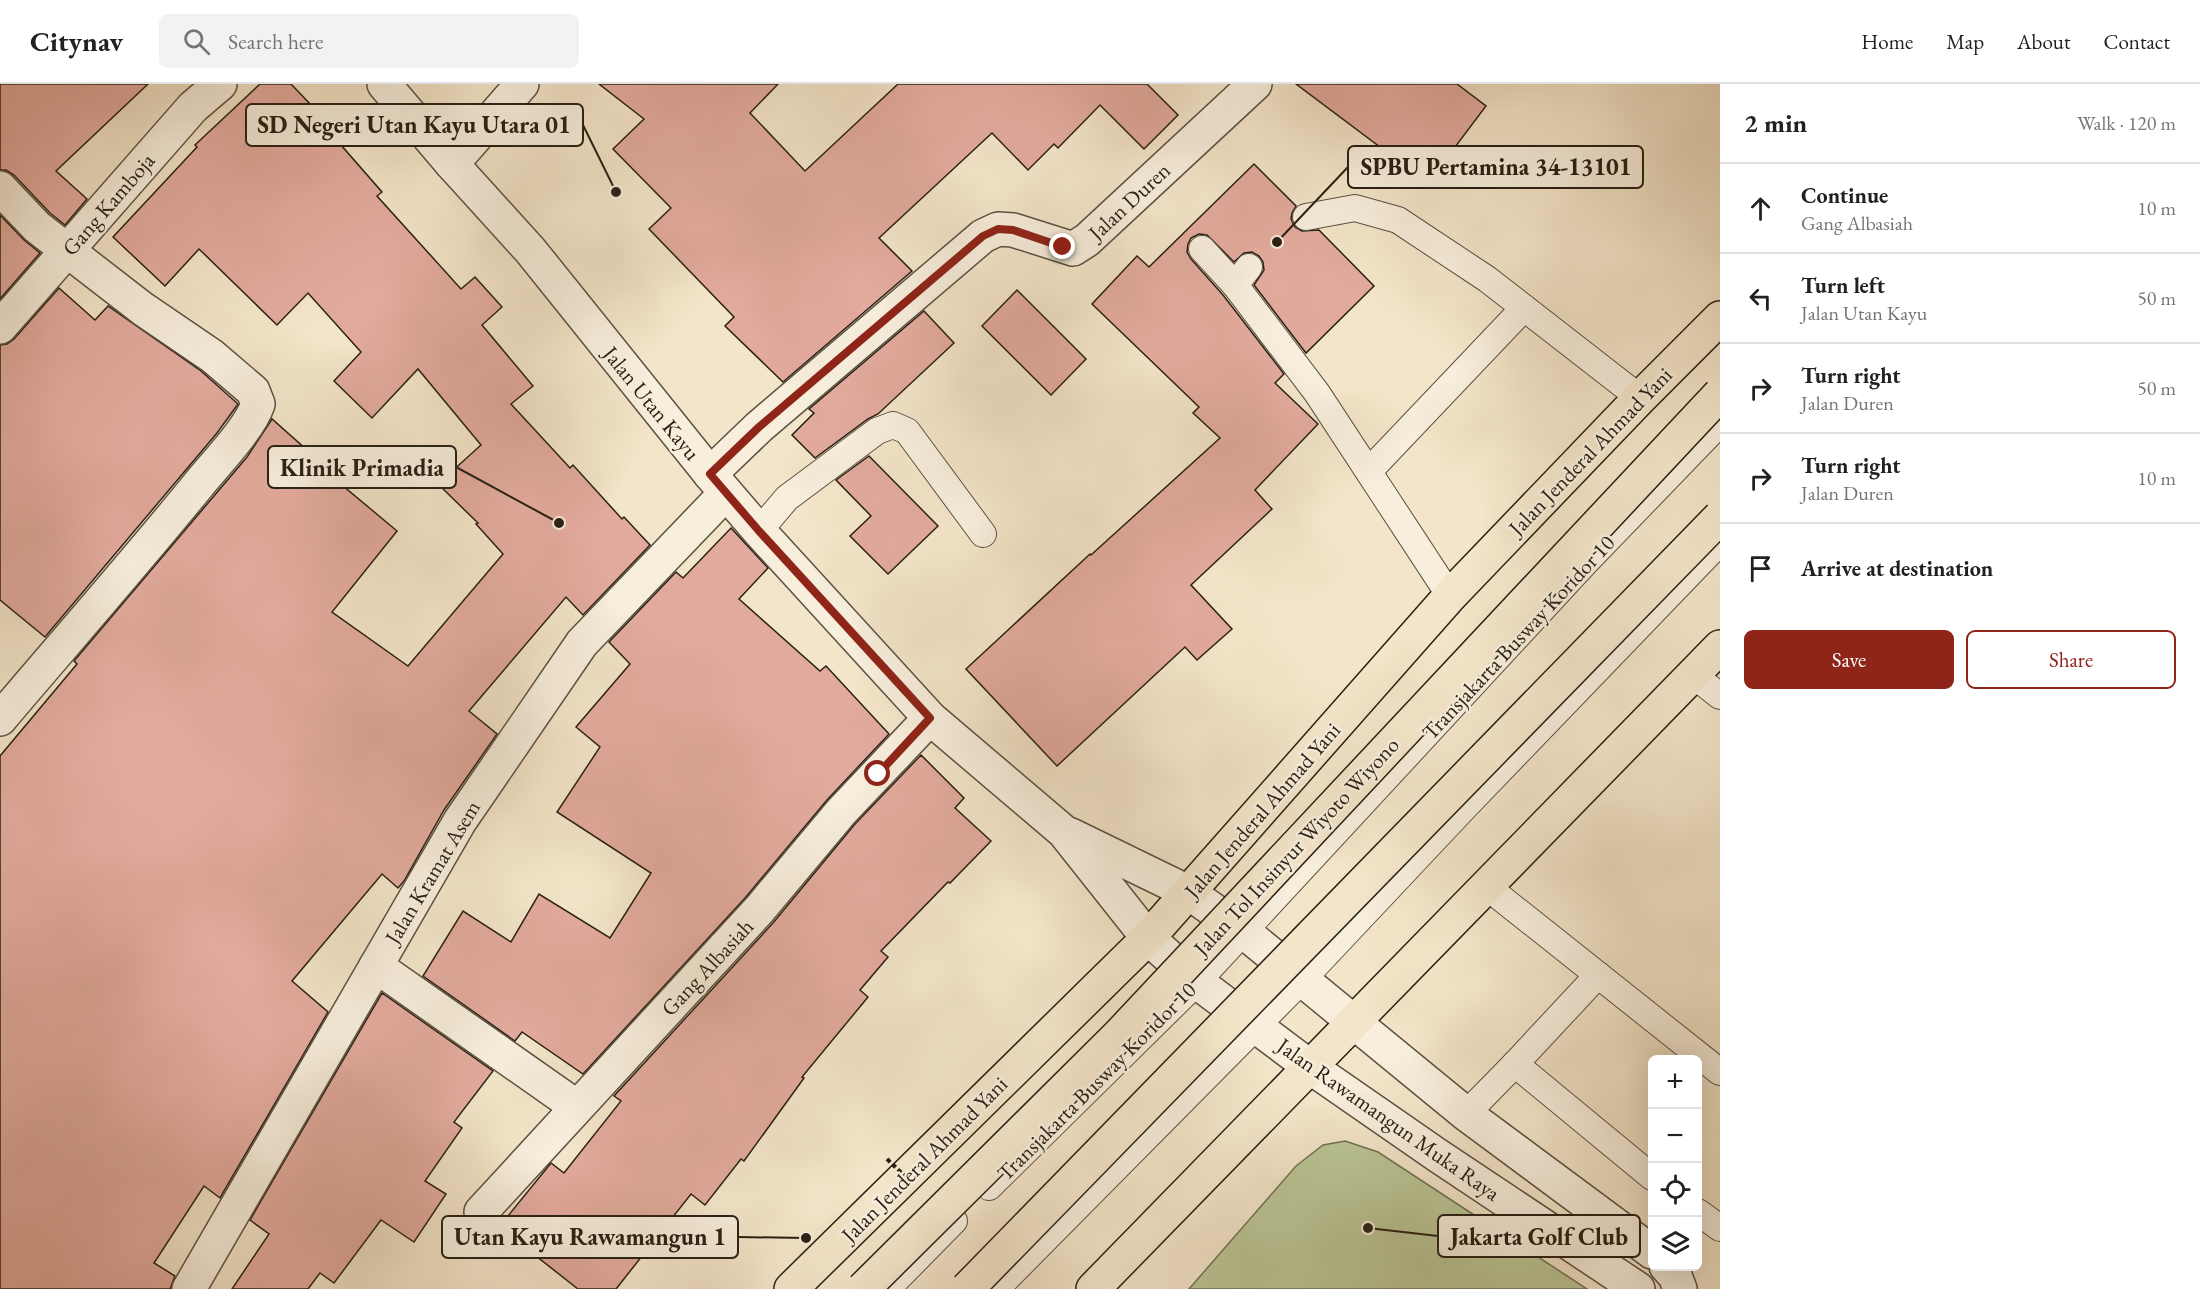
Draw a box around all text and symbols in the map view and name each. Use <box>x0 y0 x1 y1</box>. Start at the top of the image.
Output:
search box <box>159 14 579 68</box>
text: Citynav <box>30 23 123 59</box>
icon: search <box>180 25 213 58</box>
text: Search here <box>228 27 324 56</box>
text: Home <box>1861 28 1913 55</box>
text: Map <box>1946 28 1984 55</box>
text: About <box>2017 28 2070 55</box>
text: Contact <box>2103 28 2170 55</box>
callout: SD Negeri Utan Kayu Utara 01 <box>246 104 583 146</box>
text: 2 min <box>1744 106 1807 140</box>
text: SD Negeri Utan Kayu Utara 01 <box>257 109 571 141</box>
text: Walk · 120 m <box>2077 110 2176 136</box>
callout: SPBU Pertamina 34-13101 <box>1348 146 1643 188</box>
street label: Gang Kamboja <box>56 147 161 262</box>
text: SPBU Pertamina 34-13101 <box>1360 151 1632 182</box>
street label: Jalan Duren <box>1081 156 1177 248</box>
text: Continue <box>1801 181 1888 210</box>
icon: ahead <box>1744 192 1777 225</box>
text: 10 m <box>2137 195 2176 221</box>
text: Gang Albasiah <box>1801 210 1913 236</box>
route end <box>1049 233 1075 259</box>
text: Turn left <box>1801 271 1885 300</box>
icon: left <box>1744 282 1777 315</box>
text: 50 m <box>2137 285 2176 311</box>
text: Jalan Utan Kayu <box>1801 300 1927 326</box>
street label: Jalan Utan Kayu <box>595 339 707 467</box>
street label: Jalan Jenderal Ahmad Yani <box>1501 361 1679 543</box>
text: Turn right <box>1801 361 1900 390</box>
icon: right <box>1744 372 1777 405</box>
text: 50 m <box>2137 375 2176 401</box>
text: Jalan Duren <box>1801 390 1894 416</box>
callout: Klinik Primadia <box>268 446 456 488</box>
text: Turn right <box>1801 451 1900 480</box>
text: Klinik Primadia <box>280 452 444 483</box>
icon: right <box>1744 462 1777 495</box>
text: 10 m <box>2137 465 2176 491</box>
text: Jalan Duren <box>1801 480 1894 506</box>
street label: Transjakarta Busway Koridor 10 <box>1416 528 1621 746</box>
icon: arrive <box>1744 552 1777 585</box>
text: Arrive at destination <box>1801 554 1993 583</box>
button: Save <box>1744 630 1954 689</box>
button: Share <box>1966 630 2176 689</box>
street label: Jalan Jenderal Ahmad Yani <box>1177 716 1347 906</box>
street label: Jalan Tol Insinyur Wiyoto Wiyono <box>1186 731 1406 963</box>
route start <box>864 760 890 786</box>
street label: Jalan Kramat Asem <box>377 795 487 951</box>
street label: Gang Albasiah <box>655 912 760 1022</box>
street label: Transjakarta Busway Koridor 10 <box>991 975 1202 1187</box>
street label: Jalan Rawamangun Muka Raya <box>1270 1030 1506 1208</box>
map controls <box>1648 1055 1702 1271</box>
button: + <box>1648 1055 1702 1109</box>
street label: Jalan Jenderal Ahmad Yani <box>834 1070 1014 1250</box>
button: − <box>1648 1109 1702 1163</box>
button: locate <box>1648 1163 1702 1217</box>
callout: Jakarta Golf Club <box>1438 1215 1640 1257</box>
callout: Utan Kayu Rawamangun 1 <box>442 1216 738 1258</box>
button: layers <box>1648 1217 1702 1271</box>
text: Utan Kayu Rawamangun 1 <box>454 1221 726 1253</box>
text: Jakarta Golf Club <box>1448 1221 1628 1252</box>

